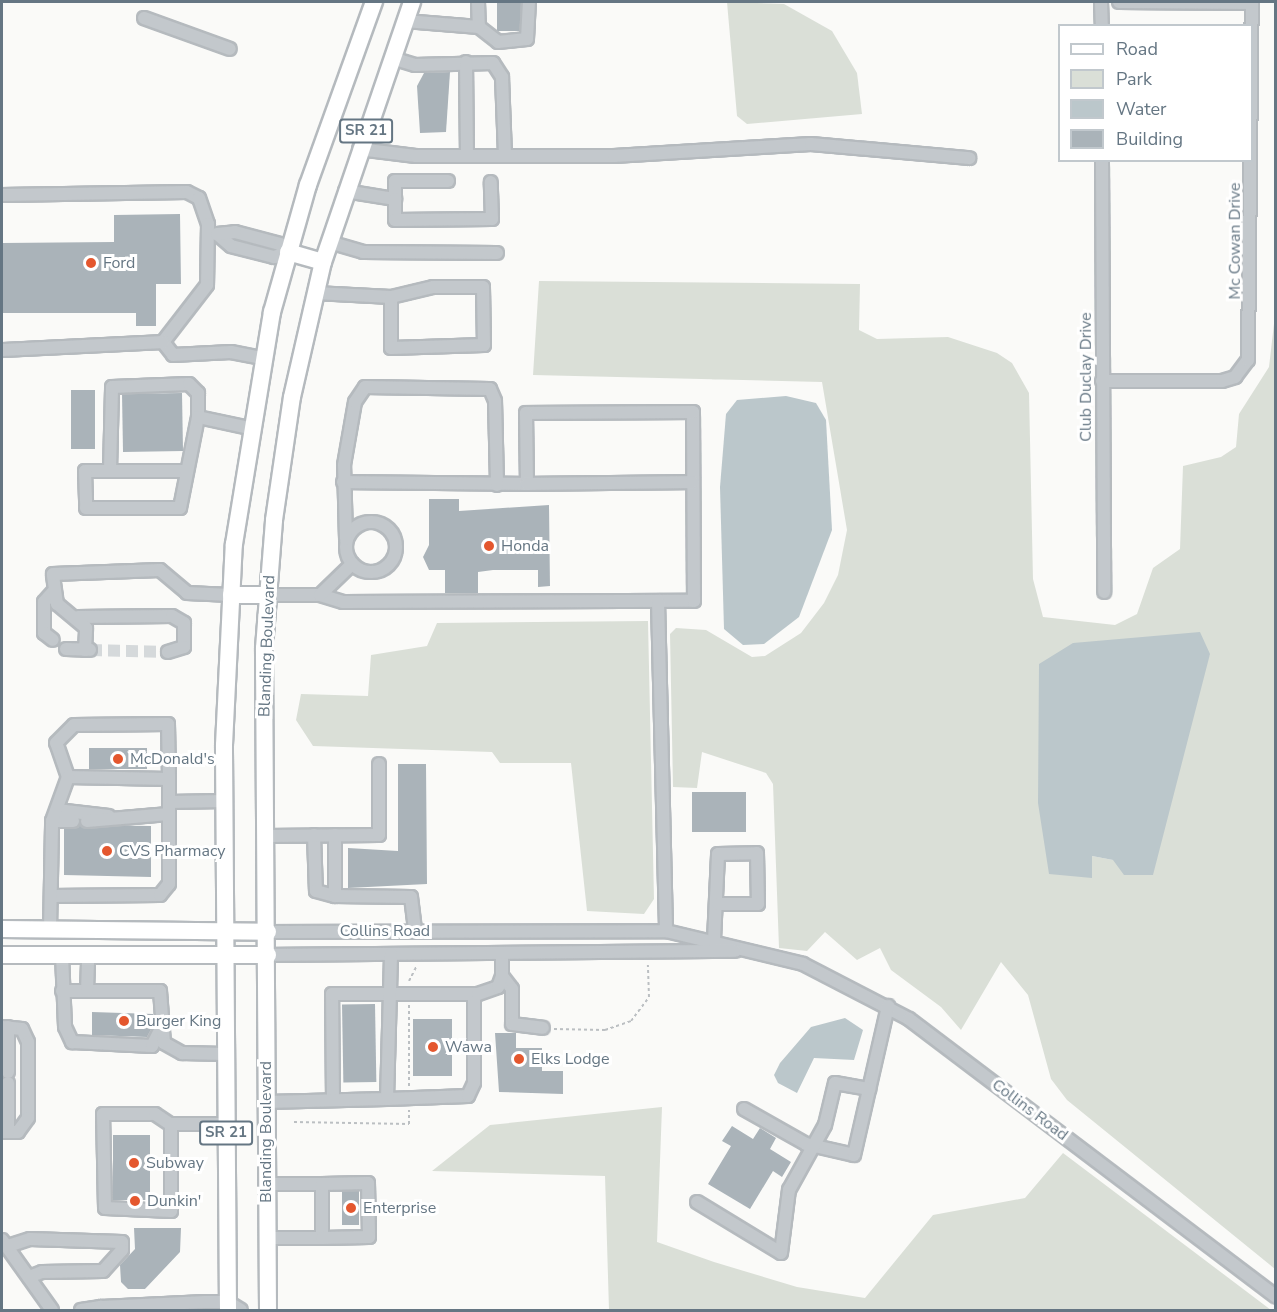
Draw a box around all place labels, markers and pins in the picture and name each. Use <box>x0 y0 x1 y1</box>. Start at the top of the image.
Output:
place label: Ford <box>103 253 135 273</box>
marker: Ford <box>84 256 98 270</box>
place label: Honda <box>501 536 549 556</box>
marker: Honda <box>482 539 496 553</box>
place label: McDonald's <box>130 749 215 769</box>
marker: McDonald's <box>111 752 125 766</box>
place label: CVS Pharmacy <box>119 841 226 861</box>
marker: CVS Pharmacy <box>100 844 114 858</box>
place label: Burger King <box>136 1011 221 1031</box>
marker: Burger King <box>117 1014 131 1028</box>
place label: Wawa <box>445 1037 492 1057</box>
marker: Wawa <box>426 1040 440 1054</box>
place label: Elks Lodge <box>531 1049 609 1069</box>
marker: Elks Lodge <box>512 1052 526 1066</box>
place label: Subway <box>146 1153 204 1173</box>
marker: Subway <box>127 1156 141 1170</box>
place label: Dunkin' <box>147 1191 201 1211</box>
marker: Dunkin' <box>128 1194 142 1208</box>
place label: Enterprise <box>363 1198 436 1218</box>
marker: Enterprise <box>344 1201 358 1215</box>

